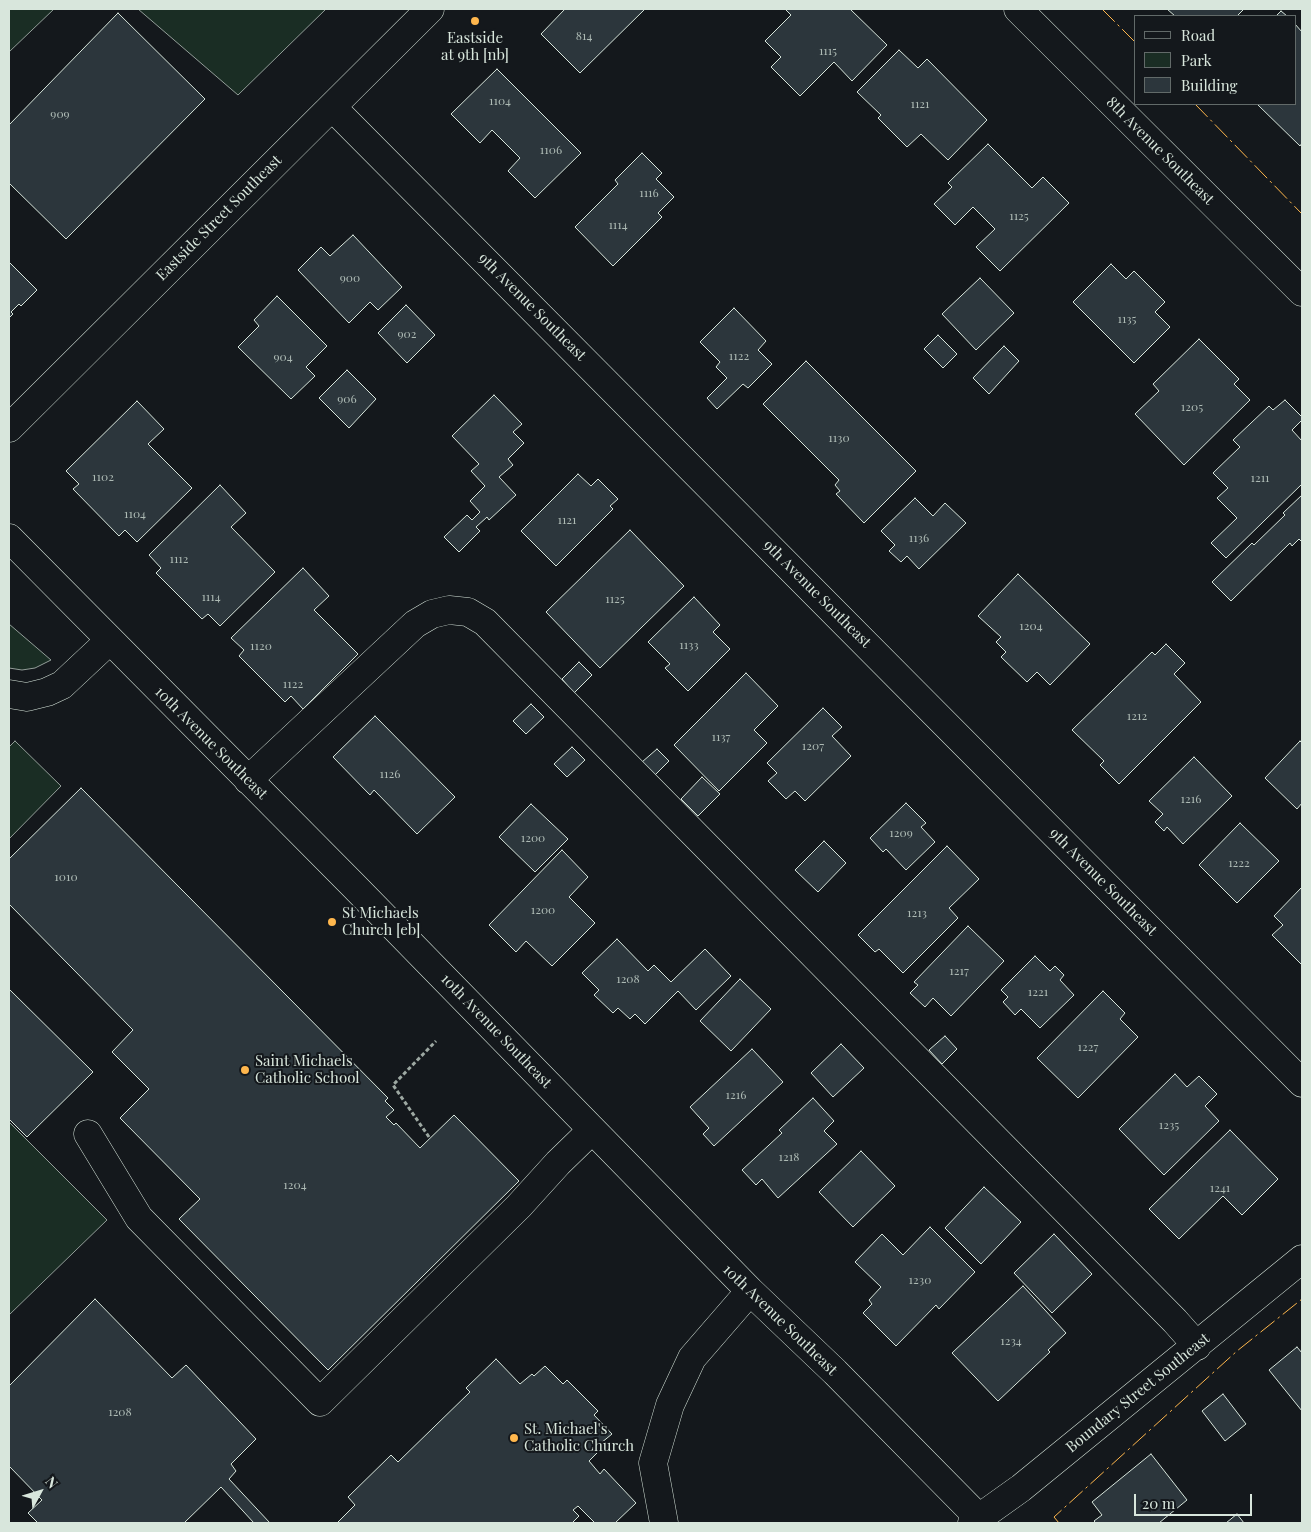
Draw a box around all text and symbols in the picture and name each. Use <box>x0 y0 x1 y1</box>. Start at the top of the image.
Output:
marker: Eastside at 9th [nb] <box>469 15 481 27</box>
legend <box>1134 15 1296 105</box>
text: Road <box>1181 25 1215 45</box>
place label: Eastside at 9th [nb] <box>441 29 509 64</box>
house number: 814 <box>576 29 592 43</box>
house number: 1115 <box>819 44 837 58</box>
text: Park <box>1181 50 1212 70</box>
text: Building <box>1181 75 1237 95</box>
street label: 8th Avenue Southeast <box>1102 93 1218 209</box>
house number: 1104 <box>489 94 511 108</box>
house number: 1121 <box>910 97 930 111</box>
house number: 909 <box>50 107 70 121</box>
house number: 1106 <box>540 143 562 157</box>
street label: Eastside Street Southeast <box>153 152 285 284</box>
house number: 1116 <box>639 186 659 200</box>
house number: 1125 <box>1009 209 1029 223</box>
house number: 1114 <box>608 218 628 232</box>
street label: 9th Avenue Southeast <box>474 249 590 365</box>
house number: 900 <box>340 271 360 285</box>
house number: 1135 <box>1117 312 1137 326</box>
house number: 902 <box>397 327 417 341</box>
house number: 1122 <box>729 349 749 363</box>
house number: 904 <box>273 350 293 364</box>
house number: 906 <box>337 392 357 406</box>
house number: 1205 <box>1181 400 1203 414</box>
house number: 1130 <box>828 431 850 445</box>
house number: 1102 <box>92 470 114 484</box>
house number: 1211 <box>1250 471 1270 485</box>
house number: 1104 <box>124 507 146 521</box>
house number: 1121 <box>557 513 577 527</box>
house number: 1136 <box>909 531 929 545</box>
street label: 9th Avenue Southeast <box>759 536 875 652</box>
house number: 1112 <box>169 552 189 566</box>
house number: 1114 <box>201 590 221 604</box>
house number: 1125 <box>605 592 625 606</box>
house number: 1204 <box>1019 619 1043 633</box>
house number: 1133 <box>679 638 699 652</box>
house number: 1120 <box>250 639 272 653</box>
house number: 1122 <box>283 677 303 691</box>
street label: 10th Avenue Southeast <box>151 683 271 803</box>
house number: 1212 <box>1127 709 1147 723</box>
house number: 1137 <box>712 730 730 744</box>
house number: 1207 <box>802 739 824 753</box>
house number: 1126 <box>380 767 400 781</box>
house number: 1216 <box>1181 792 1201 806</box>
street label: 9th Avenue Southeast <box>1045 824 1161 940</box>
house number: 1209 <box>889 826 913 840</box>
house number: 1200 <box>521 831 545 845</box>
house number: 1222 <box>1228 856 1250 870</box>
house number: 1010 <box>54 870 78 884</box>
house number: 1200 <box>531 903 555 917</box>
place label: St Michaels Church [eb] <box>342 904 421 939</box>
house number: 1213 <box>907 906 927 920</box>
marker: St Michaels Church [eb] <box>326 916 338 928</box>
house number: 1217 <box>949 964 969 978</box>
street label: 10th Avenue Southeast <box>437 970 555 1092</box>
house number: 1208 <box>616 972 640 986</box>
house number: 1221 <box>1028 985 1048 999</box>
house number: 1227 <box>1078 1040 1098 1054</box>
place label: Saint Michaels Catholic School <box>255 1052 359 1087</box>
marker: Saint Michaels Catholic School <box>239 1064 251 1076</box>
house number: 1216 <box>726 1088 746 1102</box>
house number: 1235 <box>1159 1118 1179 1132</box>
house number: 1218 <box>779 1150 799 1164</box>
house number: 1204 <box>283 1178 307 1192</box>
house number: 1241 <box>1210 1181 1230 1195</box>
street label: 10th Avenue Southeast <box>719 1261 841 1379</box>
house number: 1230 <box>909 1273 931 1287</box>
street label: Boundary Street Southeast <box>1063 1329 1213 1457</box>
house number: 1234 <box>1000 1334 1022 1348</box>
house number: 1208 <box>108 1405 132 1419</box>
place label: St. Michael's Catholic Church <box>524 1420 634 1455</box>
marker: St. Michael's Catholic Church <box>508 1432 520 1444</box>
north arrow <box>15 1467 65 1517</box>
text: N <box>41 1472 63 1492</box>
scale bar <box>1136 1484 1254 1516</box>
text: 20 m <box>1142 1493 1175 1513</box>

